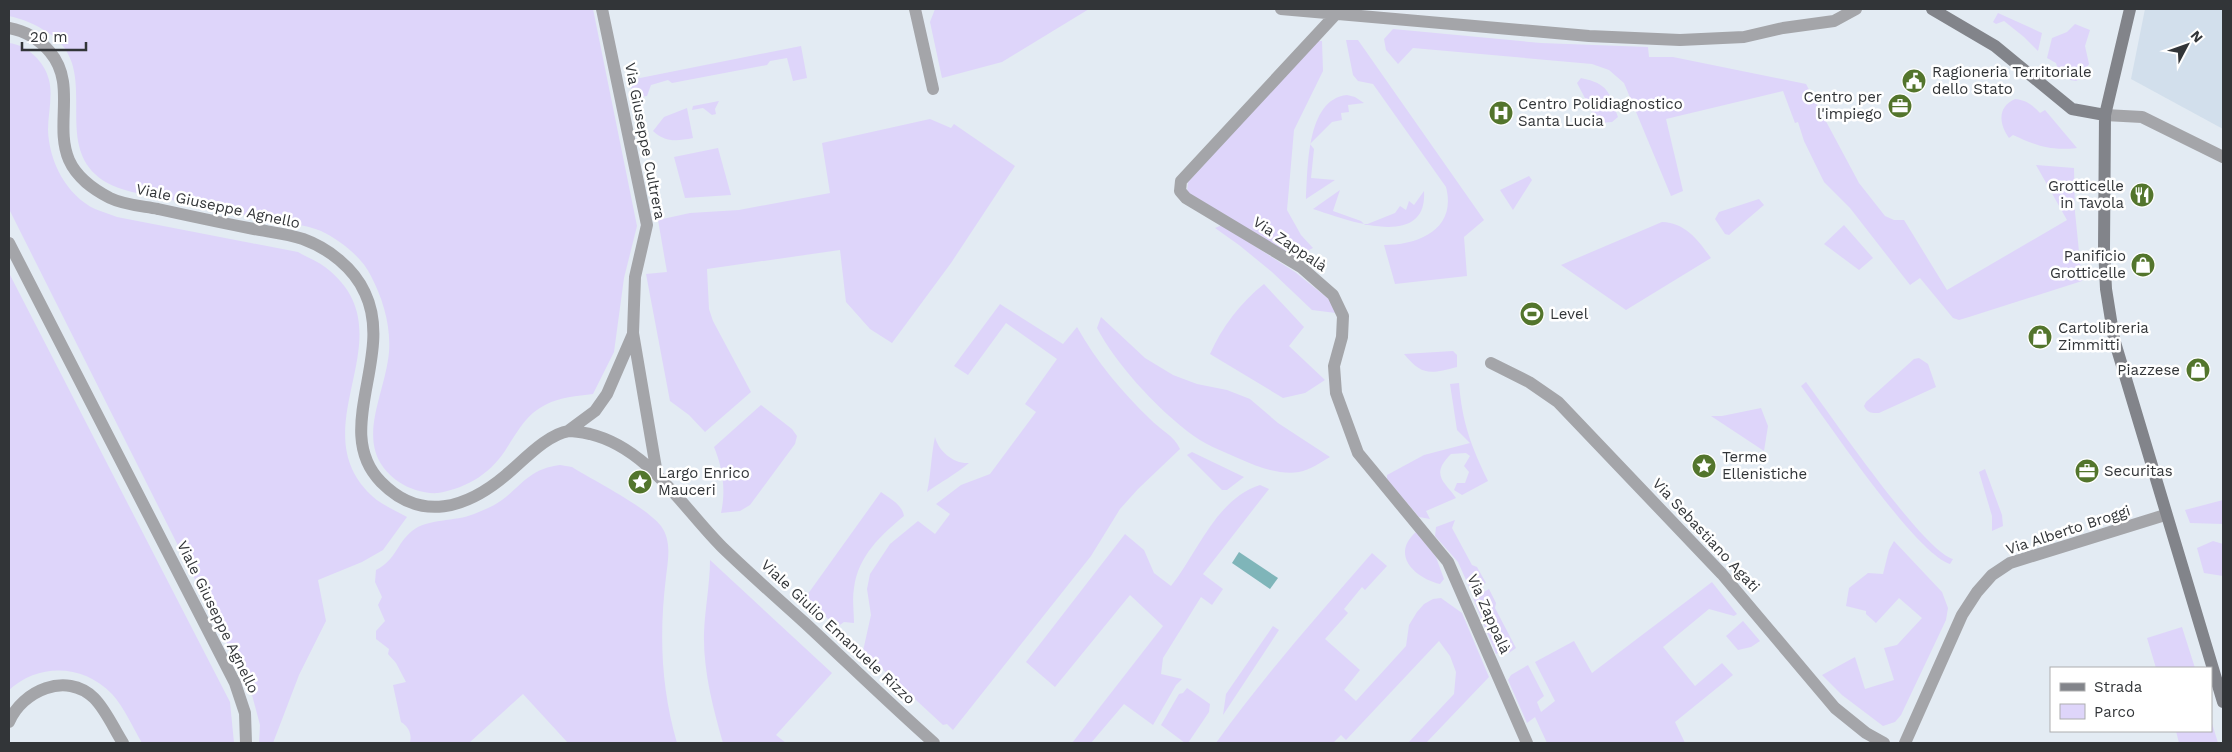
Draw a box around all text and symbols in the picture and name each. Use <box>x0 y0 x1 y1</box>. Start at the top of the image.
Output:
scale bar <box>22 20 86 52</box>
north arrow <box>2162 20 2212 70</box>
text: N <box>2187 27 2206 46</box>
text: 20 m <box>30 28 68 46</box>
street label: Via Giuseppe Cultrera <box>621 61 669 221</box>
place label: Ragioneria Territoriale dello Stato <box>1932 63 2092 98</box>
public building icon: Ragioneria Territoriale dello Stato <box>1901 68 1927 94</box>
place label: Centro per l'impiego <box>1803 88 1882 123</box>
office icon: Centro per l'impiego <box>1887 93 1913 119</box>
place label: Centro Polidiagnostico Santa Lucia <box>1518 95 1683 130</box>
hospital icon: Centro Polidiagnostico Santa Lucia <box>1488 100 1514 126</box>
place label: Grotticelle in Tavola <box>2048 177 2124 212</box>
street label: Viale Giuseppe Agnello <box>134 180 302 232</box>
restaurant icon: Grotticelle in Tavola <box>2129 182 2155 208</box>
street label: Via Zappalà <box>1250 213 1331 276</box>
place label: Panificio Grotticelle <box>2050 247 2126 282</box>
shop icon: Panificio Grotticelle <box>2130 252 2156 278</box>
sports icon: Level <box>1519 301 1545 327</box>
place label: Level <box>1550 305 1589 323</box>
place label: Cartolibreria Zimmitti <box>2058 319 2149 354</box>
shop icon: Cartolibreria Zimmitti <box>2027 324 2053 350</box>
shop icon: Piazzese <box>2185 357 2211 383</box>
place label: Piazzese <box>2117 361 2180 379</box>
place label: Terme Ellenistiche <box>1722 448 1807 483</box>
place icon: Terme Ellenistiche <box>1691 453 1717 479</box>
office icon: Securitas <box>2074 458 2100 484</box>
place label: Securitas <box>2104 462 2173 480</box>
place label: Largo Enrico Mauceri <box>658 464 750 499</box>
place icon: Largo Enrico Mauceri <box>627 469 653 495</box>
street label: Via Sebastiano Agati <box>1649 474 1763 596</box>
street label: Via Alberto Broggi <box>2004 501 2132 559</box>
street label: Viale Giuseppe Agnello <box>173 538 263 696</box>
street label: Viale Giulio Emanuele Rizzo <box>757 556 919 708</box>
street label: Via Zappalà <box>1463 571 1515 657</box>
legend <box>2050 667 2212 732</box>
text: Strada <box>2094 678 2143 696</box>
text: Parco <box>2094 703 2135 721</box>

